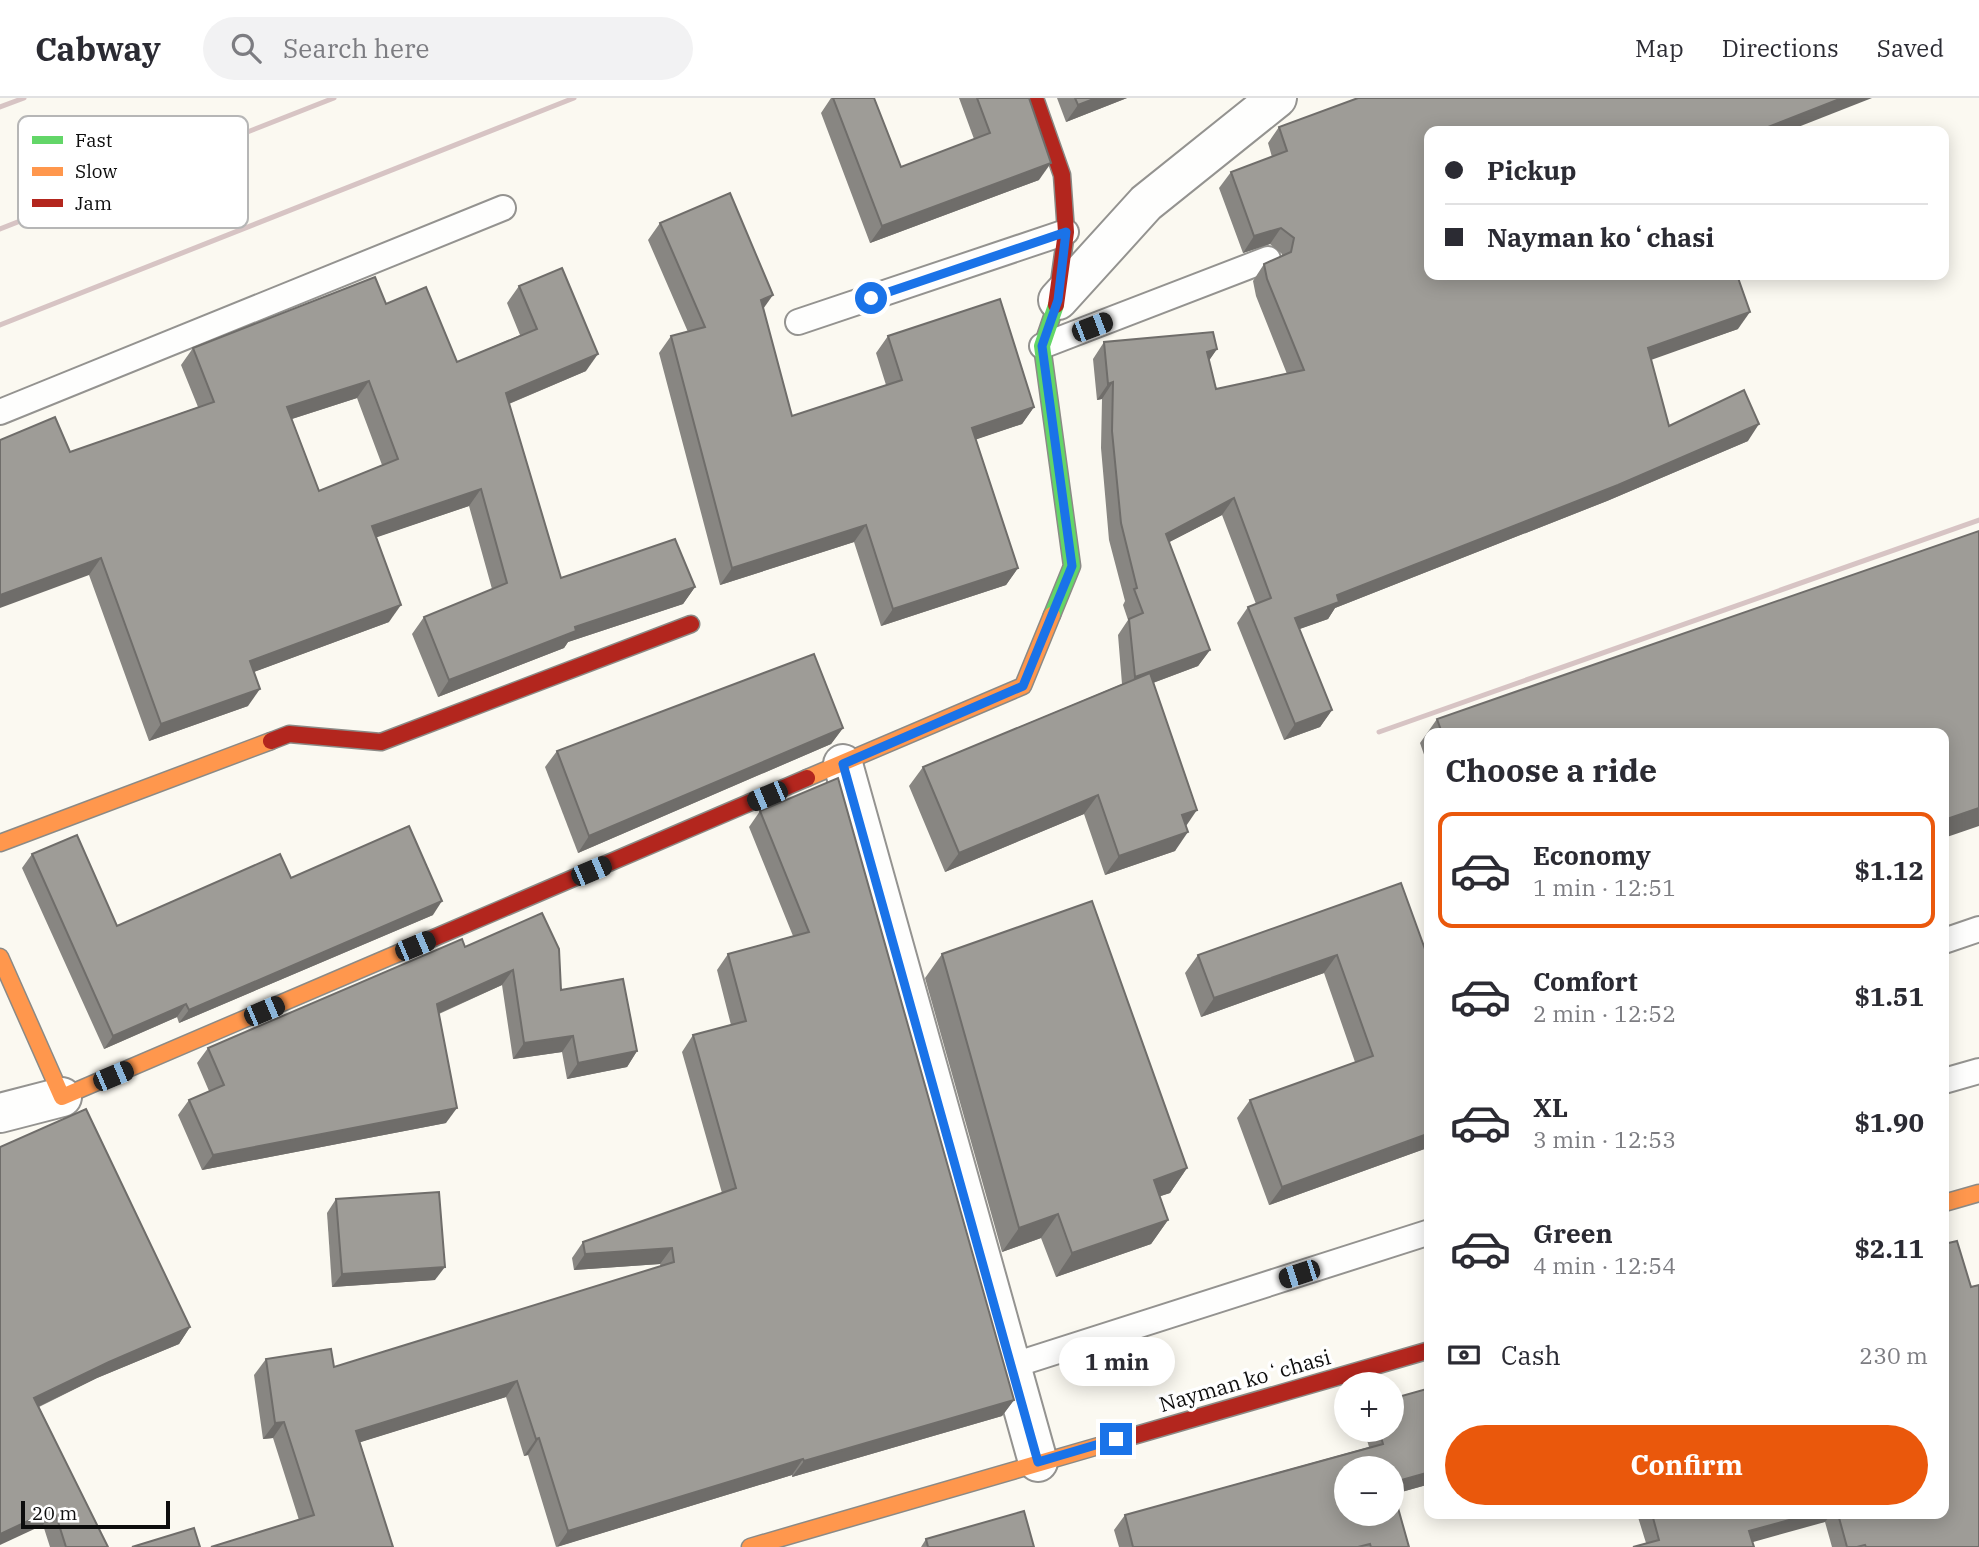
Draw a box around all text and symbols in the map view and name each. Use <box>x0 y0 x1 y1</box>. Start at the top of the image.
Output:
search box <box>203 17 693 80</box>
text: Cabway <box>35 27 161 70</box>
icon: search <box>227 29 265 67</box>
text: Search here <box>283 31 429 65</box>
text: Map <box>1635 32 1684 64</box>
text: Directions <box>1722 32 1839 64</box>
text: Saved <box>1877 32 1944 64</box>
legend <box>18 116 248 228</box>
text: Fast <box>75 128 113 152</box>
text: Pickup <box>1487 153 1577 187</box>
text: Slow <box>75 159 117 183</box>
text: Jam <box>75 191 112 215</box>
text: Nayman koʻchasi <box>1487 220 1714 254</box>
route start <box>855 282 887 314</box>
car <box>1069 310 1116 344</box>
text: Choose a ride <box>1445 749 1657 791</box>
car <box>744 778 791 814</box>
text: Economy <box>1533 838 1651 872</box>
icon: car <box>1449 839 1512 902</box>
car <box>568 853 615 889</box>
text: $1.12 <box>1854 853 1924 887</box>
text: 1 min · 12:51 <box>1533 872 1676 902</box>
car <box>392 928 439 964</box>
text: Comfort <box>1533 964 1638 998</box>
icon: car <box>1449 965 1512 1028</box>
text: $1.51 <box>1854 979 1924 1013</box>
car <box>241 993 288 1029</box>
text: 2 min · 12:52 <box>1533 998 1676 1028</box>
car <box>90 1058 137 1094</box>
text: XL <box>1533 1090 1568 1124</box>
icon: car <box>1449 1091 1512 1154</box>
text: $1.90 <box>1854 1105 1924 1139</box>
text: 3 min · 12:53 <box>1533 1124 1676 1154</box>
text: Green <box>1533 1216 1613 1250</box>
icon: car <box>1449 1217 1512 1280</box>
text: $2.11 <box>1854 1231 1924 1265</box>
text: 4 min · 12:54 <box>1533 1250 1676 1280</box>
car <box>1276 1258 1323 1290</box>
icon: cash <box>1445 1336 1483 1374</box>
callout: 1 min <box>1058 1338 1174 1386</box>
text: Cash <box>1501 1338 1561 1372</box>
text: 230 m <box>1859 1340 1928 1370</box>
street label: Nayman koʻchasi <box>1156 1342 1334 1418</box>
text: 1 min <box>1085 1346 1149 1376</box>
map controls <box>1334 1372 1404 1526</box>
button: + <box>1334 1372 1404 1442</box>
route end <box>1100 1423 1132 1455</box>
button: Confirm <box>1445 1425 1928 1505</box>
button: − <box>1334 1456 1404 1526</box>
scale bar <box>21 1498 170 1530</box>
text: 20 m <box>32 1501 77 1525</box>

